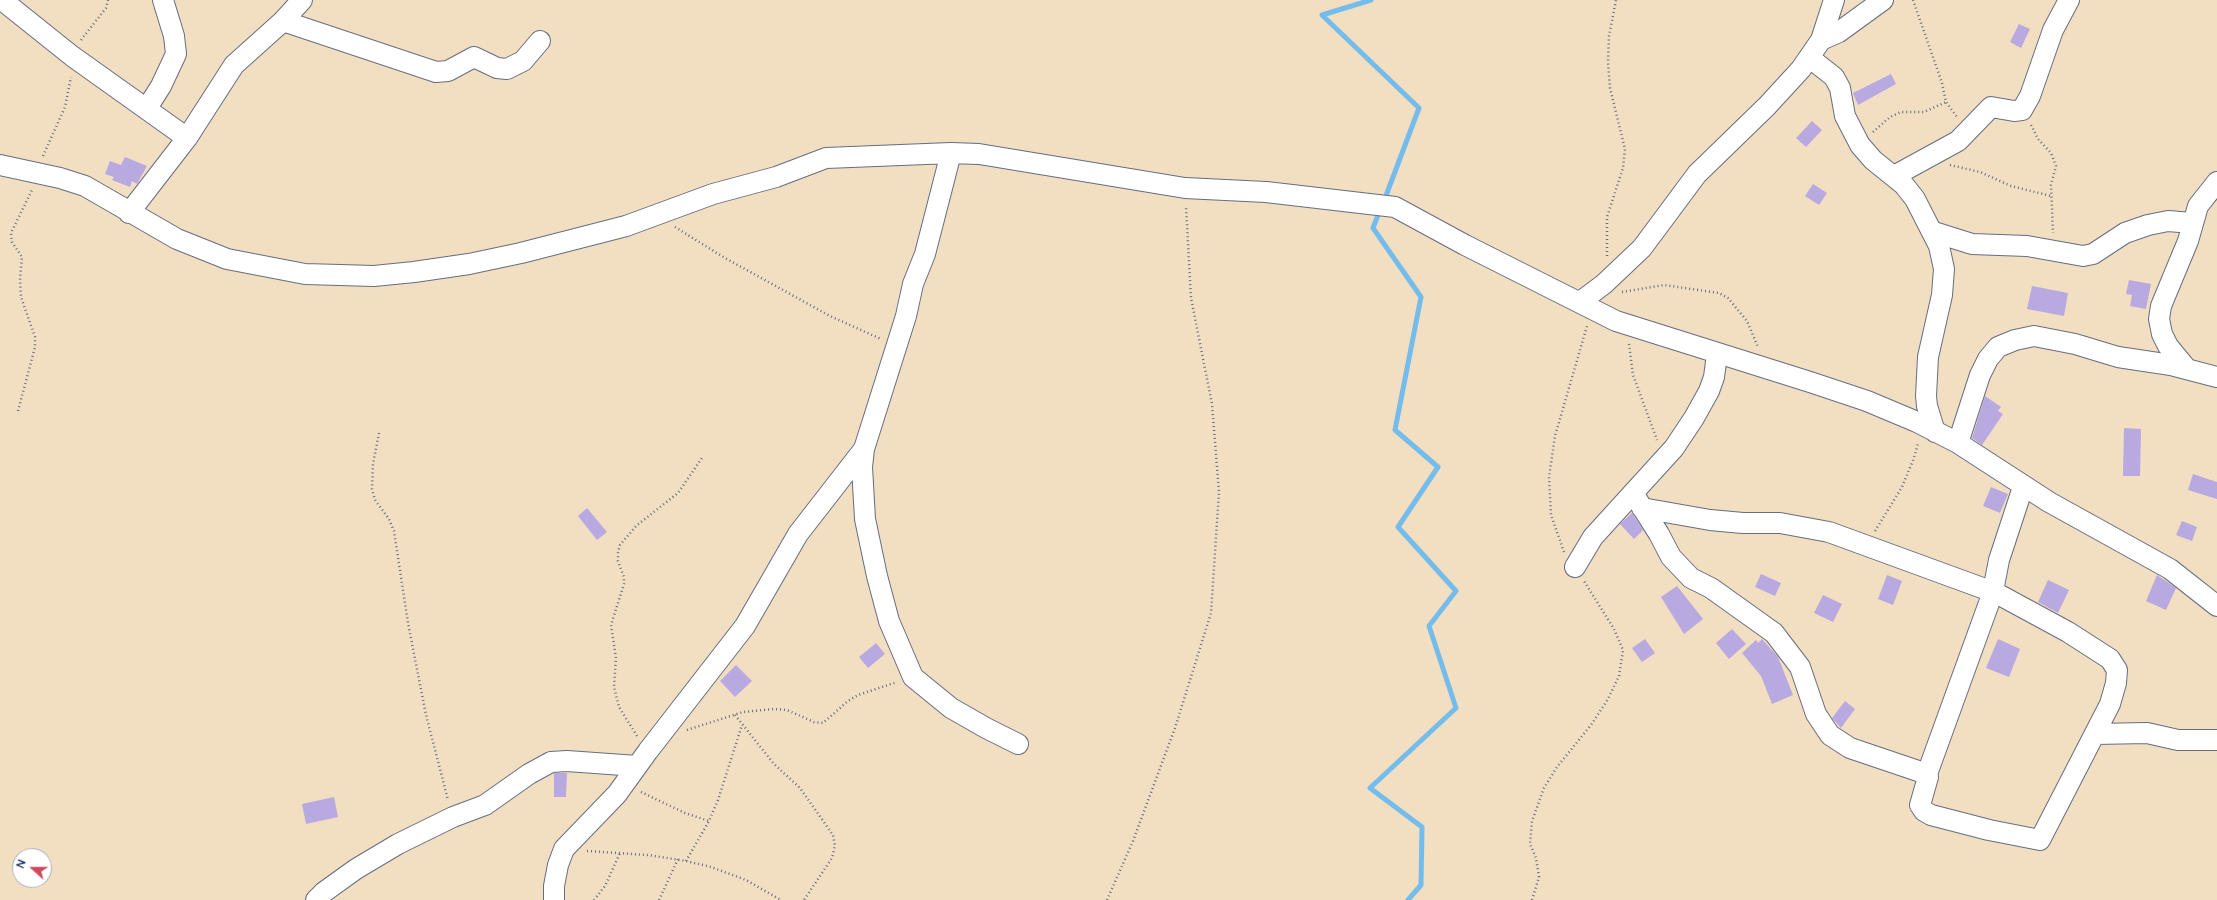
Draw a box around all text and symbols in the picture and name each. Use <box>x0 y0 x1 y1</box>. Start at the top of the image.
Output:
north arrow <box>12 848 52 888</box>
text: N <box>13 858 30 870</box>

